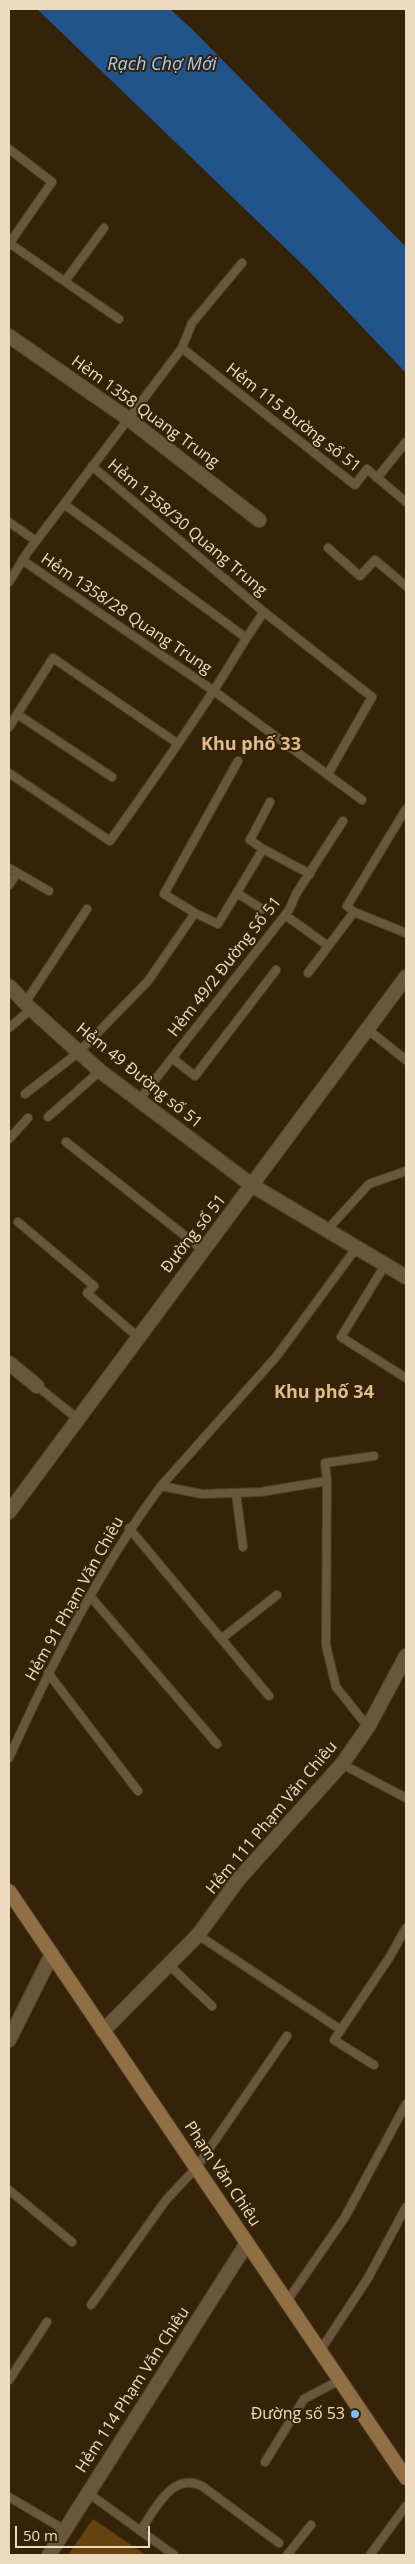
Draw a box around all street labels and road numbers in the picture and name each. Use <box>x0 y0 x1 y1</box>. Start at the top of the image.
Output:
street label: Hẻm 1358 Quang Trung <box>67 352 223 472</box>
street label: Hẻm 115 Đường số 51 <box>222 359 364 477</box>
street label: Hẻm 1358/30 Quang Trung <box>103 456 271 600</box>
street label: Hẻm 1358/28 Quang Trung <box>37 550 215 678</box>
street label: Hẻm 49/2 Đường Số 51 <box>164 893 286 1041</box>
street label: Hẻm 49 Đường số 51 <box>72 1019 206 1133</box>
street label: Đường số 51 <box>157 1191 231 1277</box>
street label: Hẻm 91 Phạm Văn Chiêu <box>22 1514 128 1684</box>
street label: Hẻm 111 Phạm Văn Chiêu <box>202 1738 342 1898</box>
street label: Phạm Văn Chiêu <box>180 2118 264 2230</box>
street label: Hẻm 114 Phạm Văn Chiêu <box>72 2304 194 2476</box>

